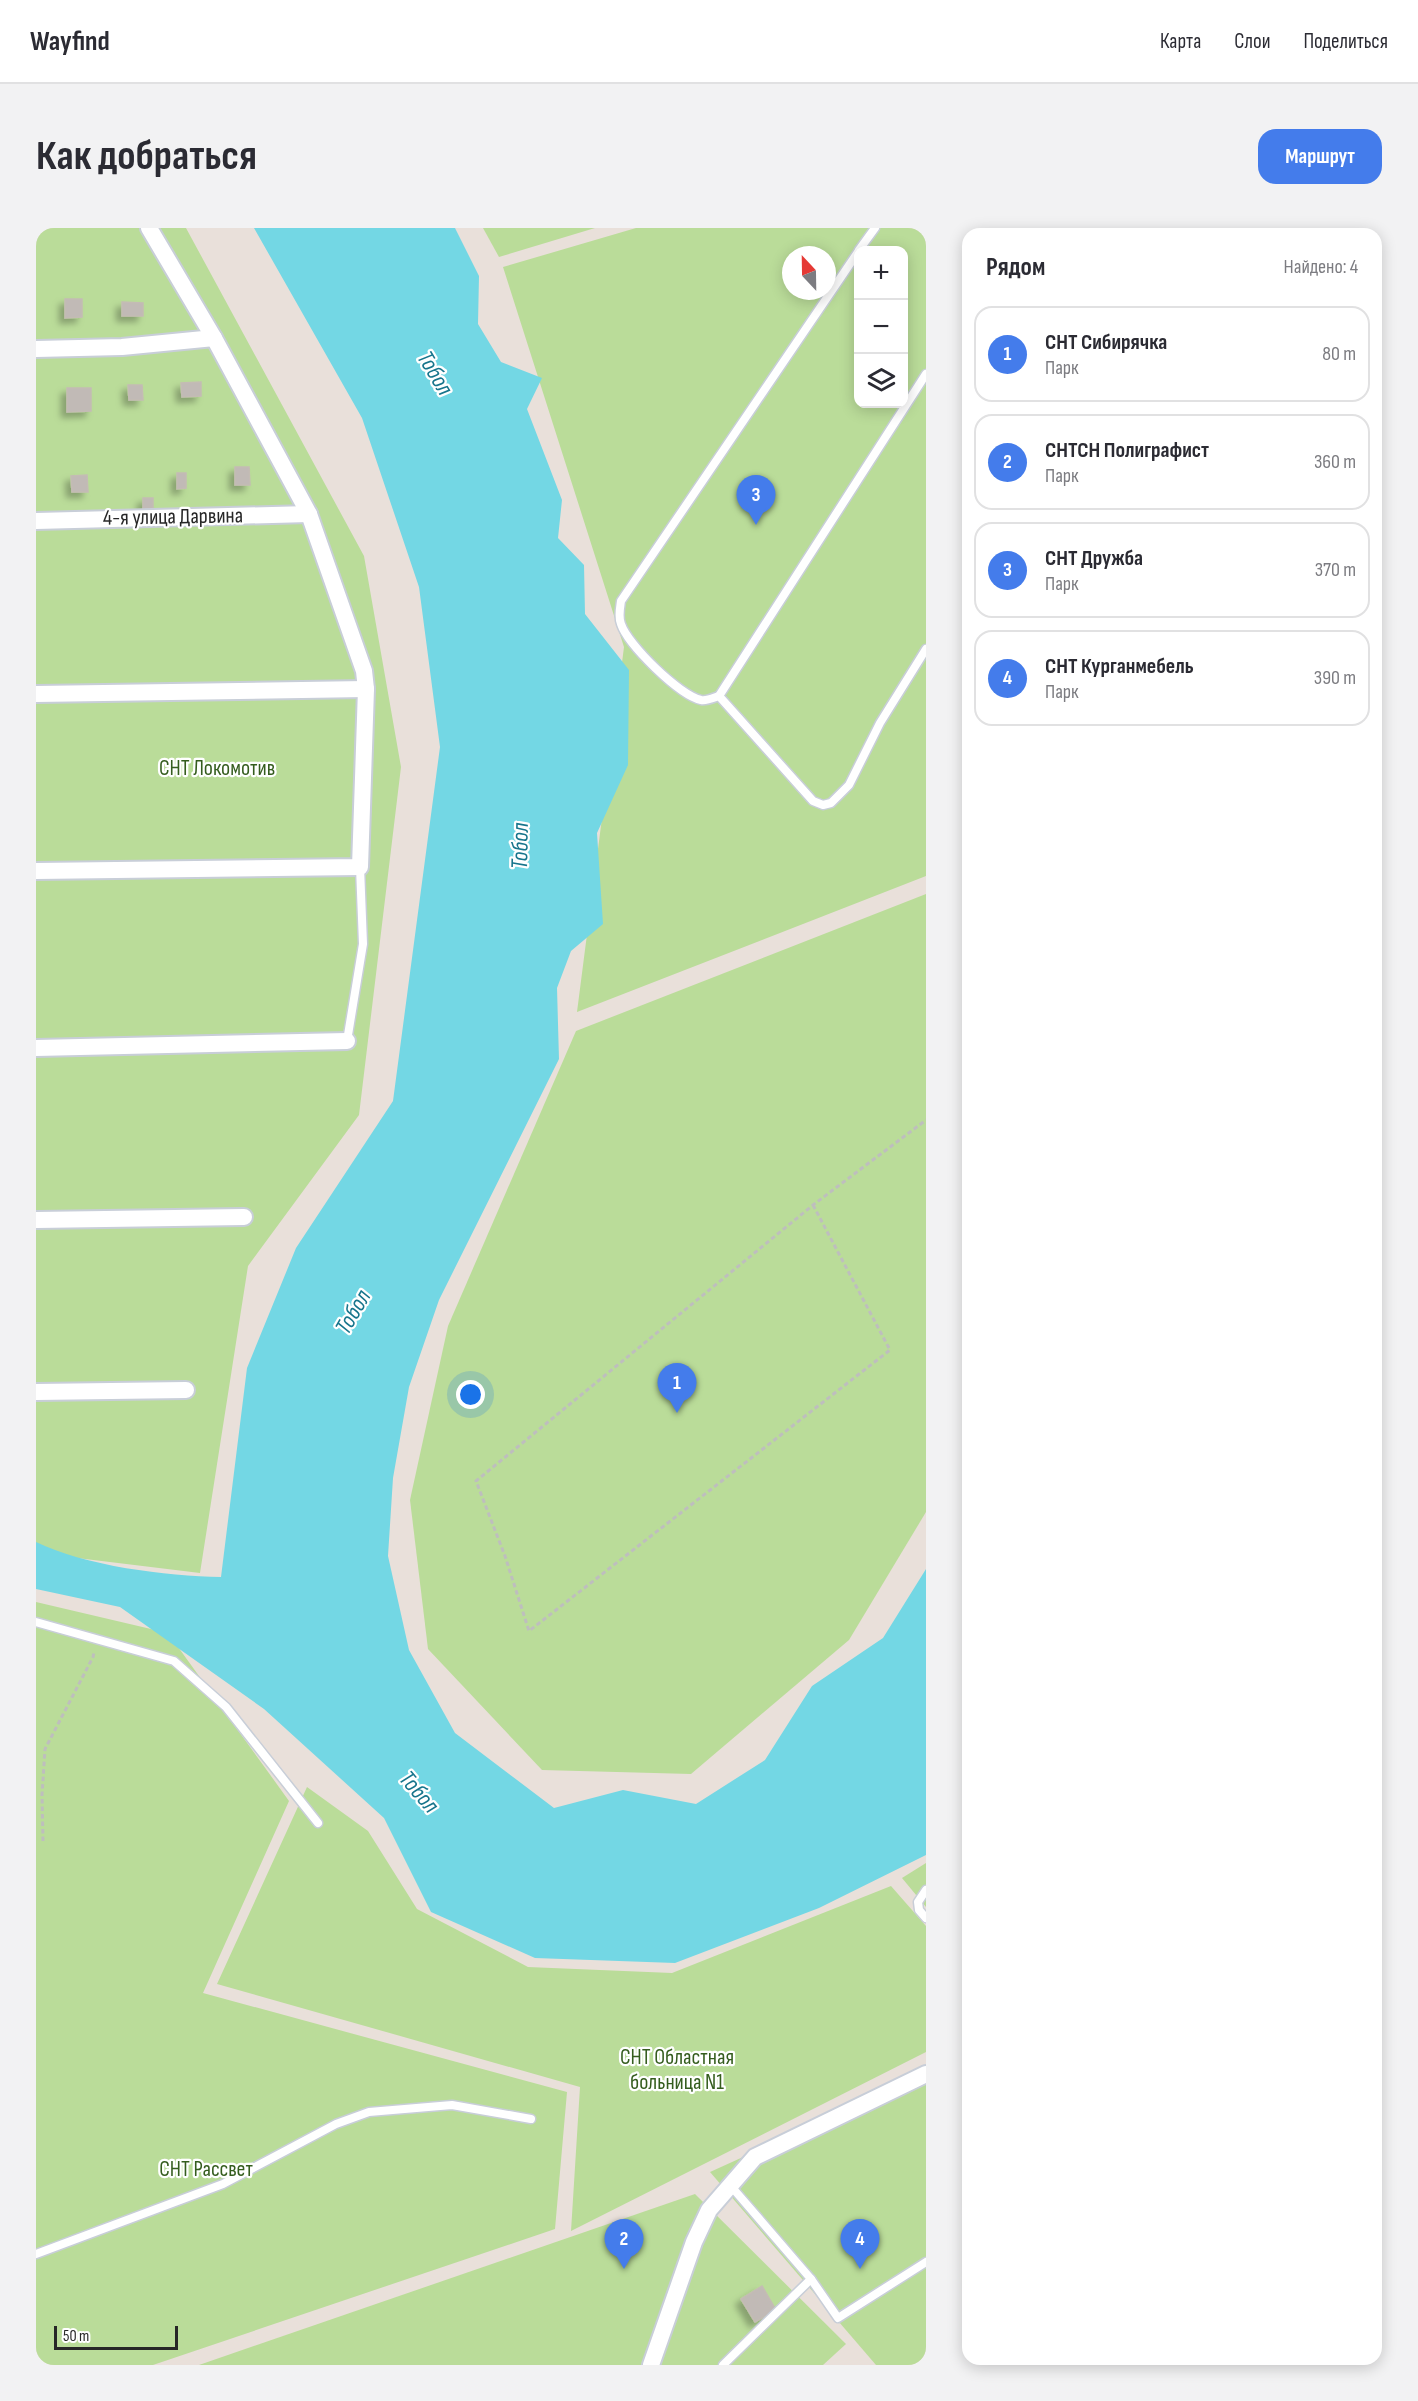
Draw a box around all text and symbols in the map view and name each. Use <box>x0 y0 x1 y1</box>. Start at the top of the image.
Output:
text: Wayfind <box>30 25 110 58</box>
text: Карта <box>1160 29 1201 54</box>
text: Слои <box>1234 29 1270 54</box>
text: Поделиться <box>1303 29 1388 54</box>
button: Маршрут <box>1258 129 1382 184</box>
text: Как добраться <box>36 131 257 182</box>
north arrow <box>782 246 836 300</box>
map controls <box>854 246 908 408</box>
button: + <box>854 246 908 300</box>
text: Рядом <box>986 252 1045 283</box>
text: Найдено: 4 <box>1284 255 1358 279</box>
button: − <box>854 300 908 354</box>
text: СНТ Сибирячка <box>1045 329 1167 356</box>
text: 1 <box>1004 342 1011 366</box>
text: 80 m <box>1322 342 1356 366</box>
water label: Тобол <box>411 346 460 401</box>
button: layers <box>854 354 908 408</box>
text: Парк <box>1045 356 1079 380</box>
text: СНТСН Полиграфист <box>1045 437 1209 464</box>
text: 2 <box>1003 450 1012 474</box>
text: 360 m <box>1314 450 1356 474</box>
text: Парк <box>1045 464 1079 488</box>
pin: 3 <box>736 476 776 525</box>
street label: 4-я улица Дарвина <box>103 502 243 532</box>
text: СНТ Дружба <box>1045 545 1143 572</box>
text: 3 <box>1003 558 1012 582</box>
text: 370 m <box>1315 558 1356 582</box>
text: Парк <box>1045 572 1079 596</box>
text: СНТ Курганмебель <box>1045 653 1194 680</box>
text: 4 <box>1003 666 1012 690</box>
text: 390 m <box>1314 666 1356 690</box>
text: Парк <box>1045 680 1079 704</box>
park label: СНТ Локомотив <box>159 755 275 782</box>
water label: Тобол <box>505 822 535 870</box>
water label: Тобол <box>329 1284 377 1339</box>
pin: 1 <box>658 1364 696 1413</box>
your location <box>456 1380 485 1409</box>
water label: Тобол <box>393 1765 446 1819</box>
park label: СНТ Областная больница N1 <box>620 2044 734 2096</box>
park label: СНТ Рассвет <box>159 2156 253 2183</box>
pin: 2 <box>604 2220 644 2269</box>
pin: 4 <box>840 2220 880 2269</box>
scale bar <box>54 2323 178 2350</box>
text: 50 m <box>63 2327 89 2346</box>

